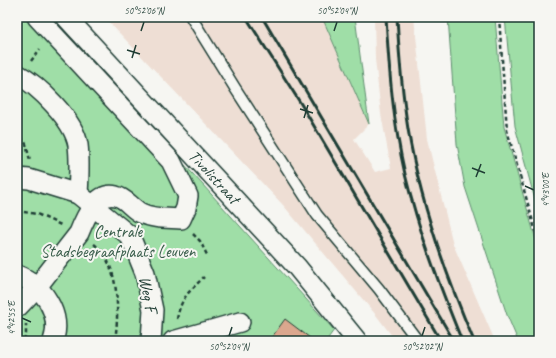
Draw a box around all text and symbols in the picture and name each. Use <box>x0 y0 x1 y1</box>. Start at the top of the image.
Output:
text: 50°52'06"N <box>124 4 166 17</box>
text: 50°52'04"N <box>317 4 359 17</box>
street label: Tivolistraat <box>184 146 246 210</box>
text: 4°43'00"E <box>539 171 552 207</box>
park label: Centrale Stadsbegraafplaats Leuven <box>40 221 197 262</box>
street label: Weg F <box>134 274 163 318</box>
text: 4°42'55"E <box>5 299 18 335</box>
text: 50°52'04"N <box>209 340 251 353</box>
text: 50°52'02"N <box>402 340 444 353</box>

